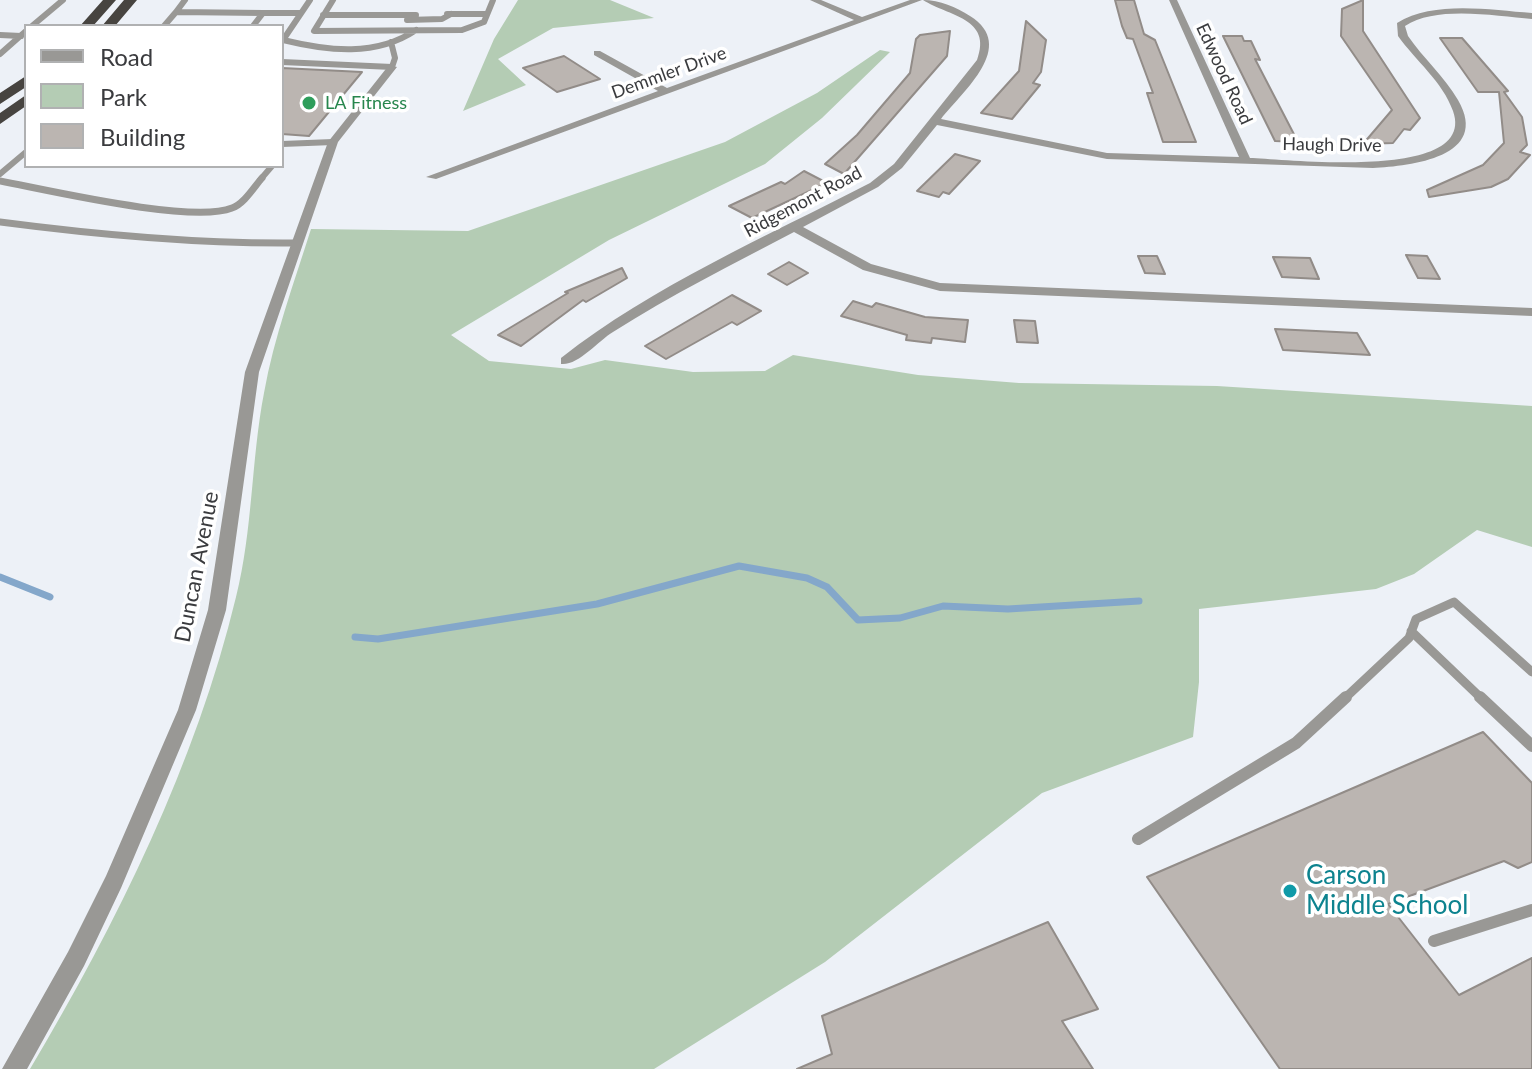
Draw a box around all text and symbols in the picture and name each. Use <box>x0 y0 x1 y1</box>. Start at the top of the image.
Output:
street label: Edwood Road <box>1191 20 1257 128</box>
legend <box>24 24 284 168</box>
text: Road <box>100 42 153 71</box>
street label: Demmler Drive <box>609 42 729 104</box>
text: Park <box>100 82 147 111</box>
place label: LA Fitness <box>325 92 407 114</box>
marker: LA Fitness <box>300 94 318 112</box>
text: Building <box>100 122 185 151</box>
street label: Haugh Drive <box>1282 133 1382 157</box>
street label: Ridgemont Road <box>740 162 866 242</box>
street label: Duncan Avenue <box>169 489 225 645</box>
place label: Carson Middle School <box>1306 860 1468 922</box>
marker: Carson Middle School <box>1281 882 1299 900</box>

